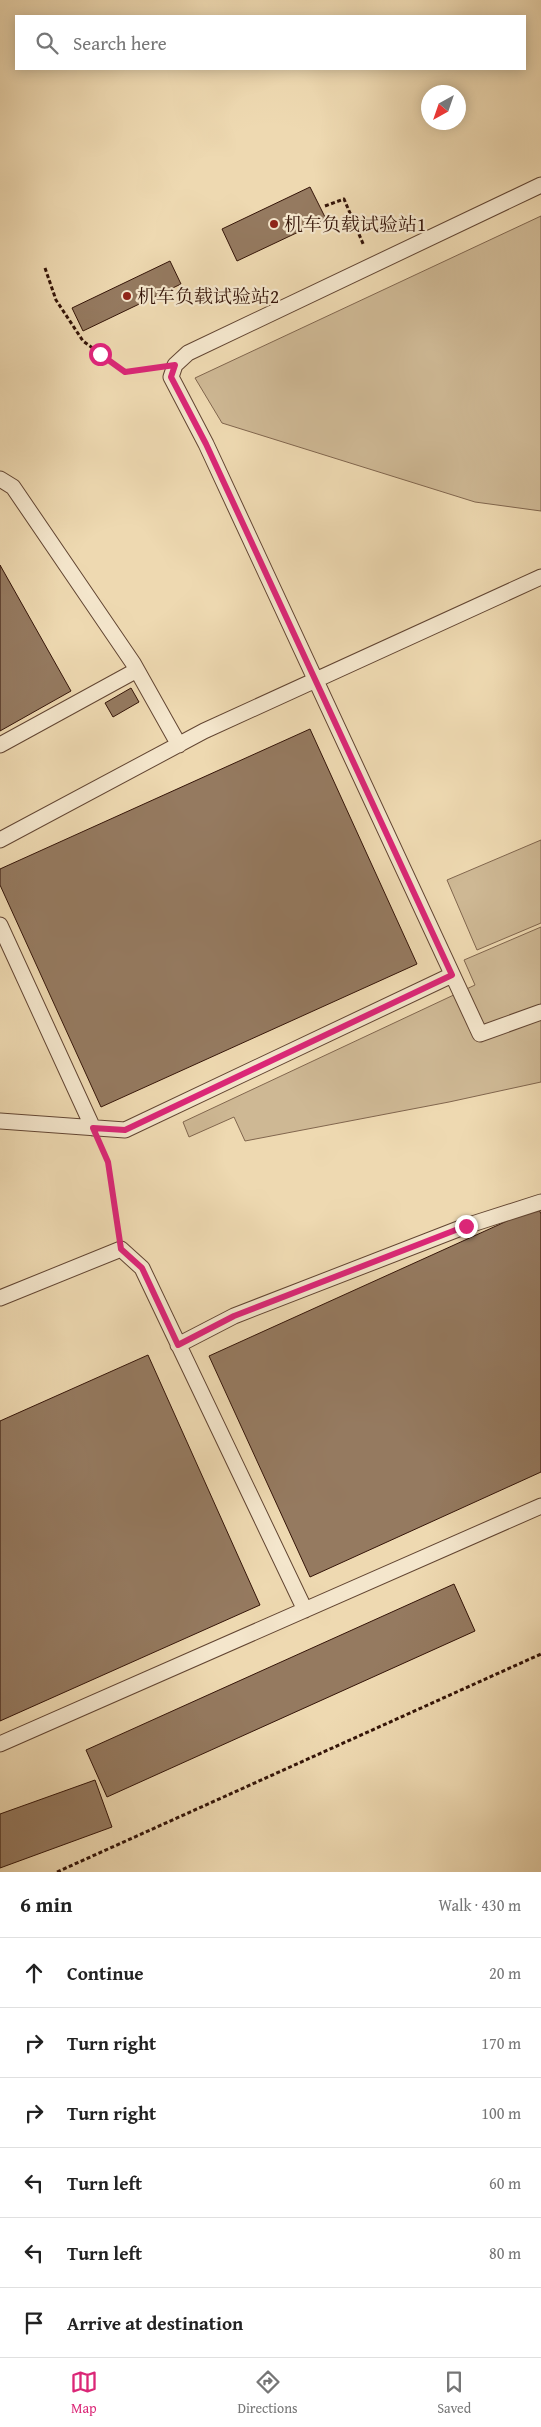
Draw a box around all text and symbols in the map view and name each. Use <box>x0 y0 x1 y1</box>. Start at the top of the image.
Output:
search box <box>15 15 526 70</box>
icon: search <box>33 29 61 57</box>
text: Search here <box>73 29 167 57</box>
north arrow <box>421 85 466 130</box>
place label: 机车负载试验站1 <box>284 210 426 238</box>
marker: 机车负载试验站1 <box>268 218 280 230</box>
place label: 机车负载试验站2 <box>137 282 279 310</box>
marker: 机车负载试验站2 <box>121 290 133 302</box>
route start <box>89 343 112 366</box>
route end <box>455 1215 478 1238</box>
text: 6 min <box>20 1889 72 1920</box>
text: Walk · 430 m <box>438 1893 521 1917</box>
icon: ahead <box>20 1959 48 1987</box>
text: Continue <box>67 1959 144 1987</box>
text: 20 m <box>489 1961 521 1985</box>
icon: right <box>20 2029 48 2057</box>
text: Turn right <box>67 2029 156 2057</box>
text: 170 m <box>481 2031 521 2055</box>
icon: right <box>20 2099 48 2127</box>
text: Turn right <box>67 2099 156 2127</box>
text: 100 m <box>481 2101 521 2125</box>
icon: left <box>20 2169 48 2197</box>
text: Turn left <box>67 2169 142 2197</box>
text: 60 m <box>489 2171 521 2195</box>
icon: left <box>20 2239 48 2267</box>
text: Turn left <box>67 2239 142 2267</box>
text: 80 m <box>489 2241 521 2265</box>
icon: arrive <box>20 2309 48 2337</box>
text: Arrive at destination <box>67 2309 243 2337</box>
tab: Map <box>70 2368 98 2418</box>
tab: Directions <box>237 2368 298 2418</box>
tab: Saved <box>437 2368 471 2418</box>

